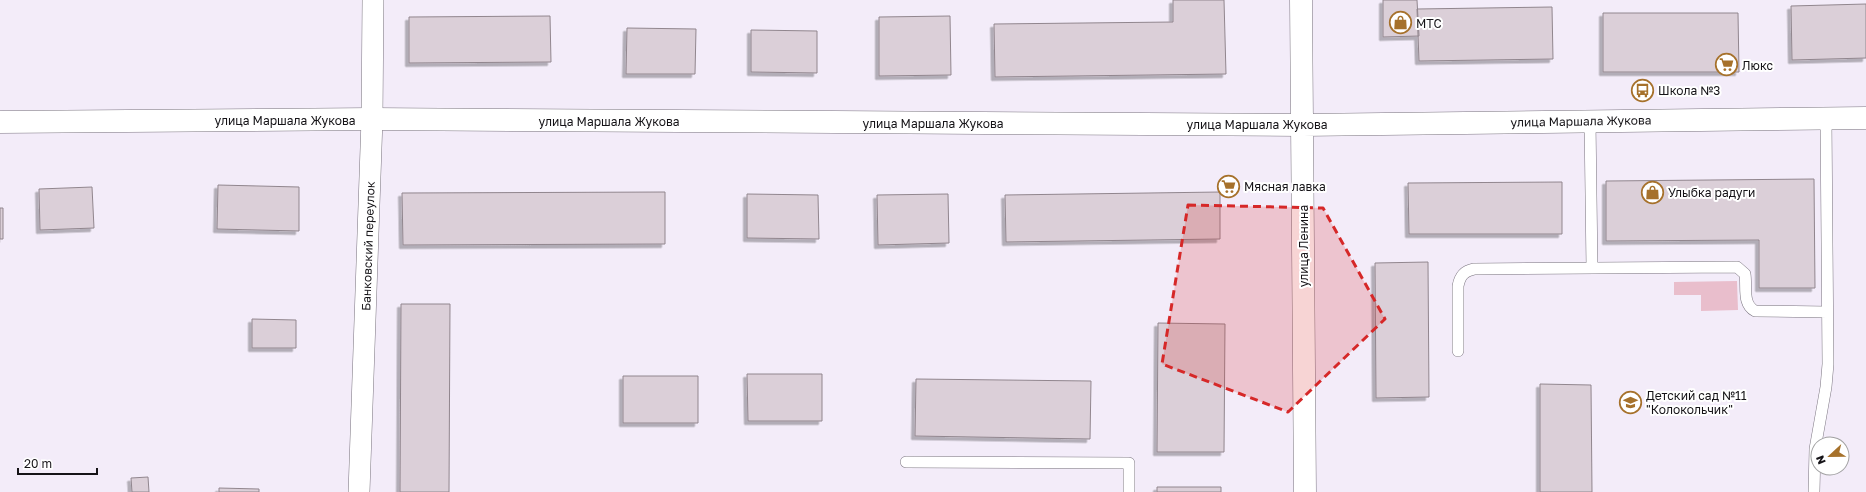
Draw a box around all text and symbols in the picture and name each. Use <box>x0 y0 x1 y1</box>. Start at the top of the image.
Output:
shop icon: МТС <box>1387 10 1413 36</box>
place label: МТС <box>1416 16 1442 31</box>
supermarket icon: Люкс <box>1713 52 1739 78</box>
place label: Люкс <box>1742 58 1774 73</box>
bus stop icon: Школа №3 <box>1630 77 1656 103</box>
place label: Школа №3 <box>1658 83 1720 98</box>
street label: улица Маршала Жукова <box>1510 112 1652 130</box>
street label: улица Маршала Жукова <box>214 113 356 128</box>
street label: улица Маршала Жукова <box>538 114 680 129</box>
street label: улица Маршала Жукова <box>862 116 1004 131</box>
street label: улица Маршала Жукова <box>1186 117 1328 132</box>
supermarket icon: Мясная лавка <box>1215 173 1241 199</box>
place label: Мясная лавка <box>1244 179 1326 194</box>
shop icon: Улыбка радуги <box>1639 179 1665 205</box>
street label: Банковский переулок <box>358 181 378 311</box>
place label: Улыбка радуги <box>1668 185 1755 200</box>
street label: улица Ленина <box>1296 205 1311 287</box>
place label: Детский сад №11 "Колокольчик" <box>1646 388 1747 417</box>
school or university icon: Детский сад №11 "Колокольчик" <box>1617 389 1643 415</box>
north arrow <box>1810 436 1850 476</box>
scale bar <box>18 450 97 476</box>
text: N <box>1813 454 1828 466</box>
text: 20 m <box>24 456 52 471</box>

